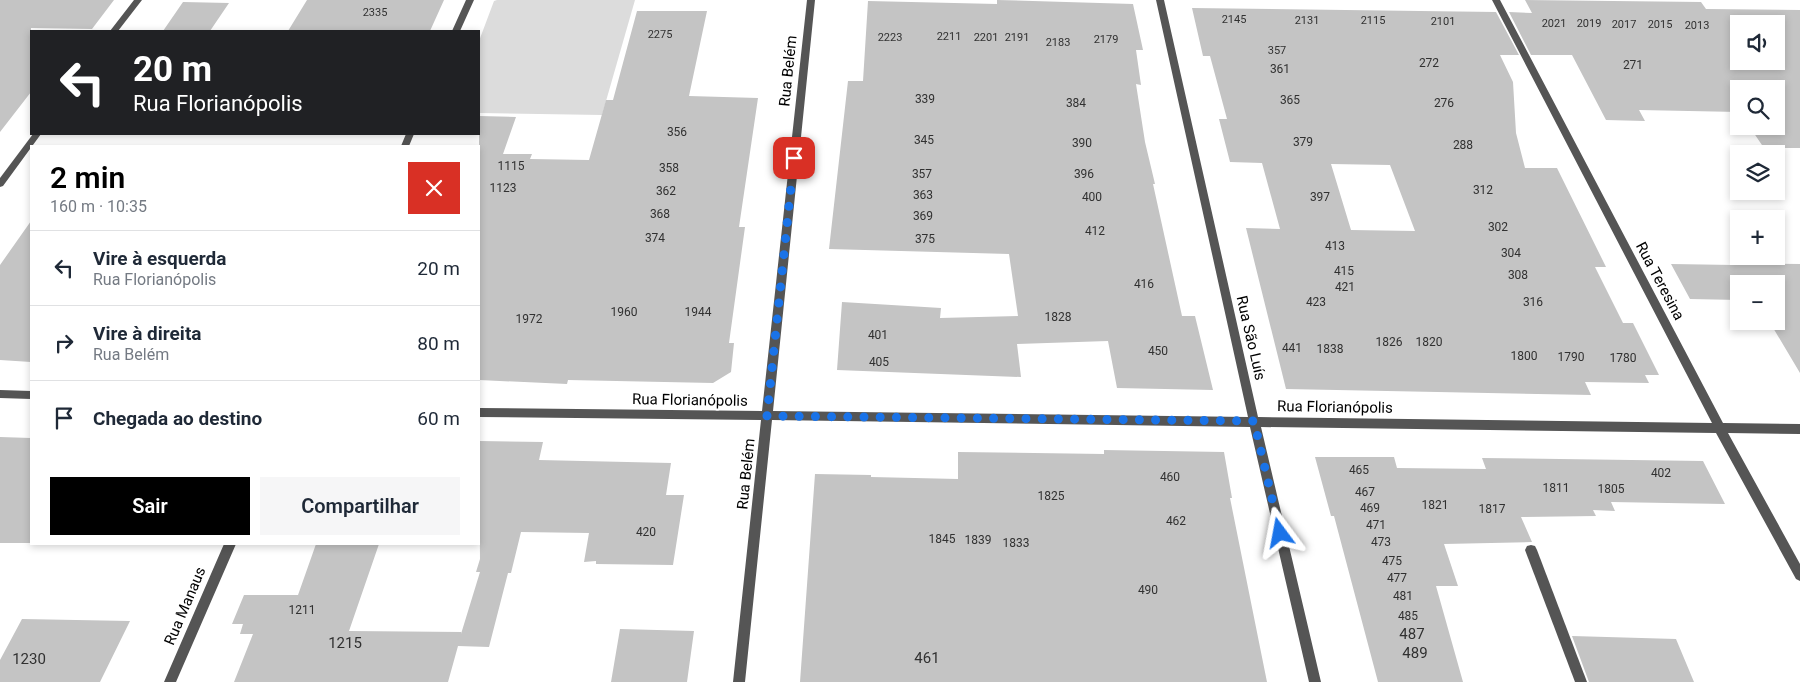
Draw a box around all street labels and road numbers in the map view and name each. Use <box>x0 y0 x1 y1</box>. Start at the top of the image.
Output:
street label: Rua Belém <box>775 35 801 107</box>
street label: Rua Teresina <box>1632 239 1688 323</box>
street label: Rua São Luís <box>1233 294 1269 382</box>
street label: Rua Florianópolis <box>632 390 748 410</box>
street label: Rua Florianópolis <box>1277 397 1393 417</box>
street label: Rua Belém <box>733 438 759 510</box>
street label: Rua Manaus <box>160 564 210 648</box>

